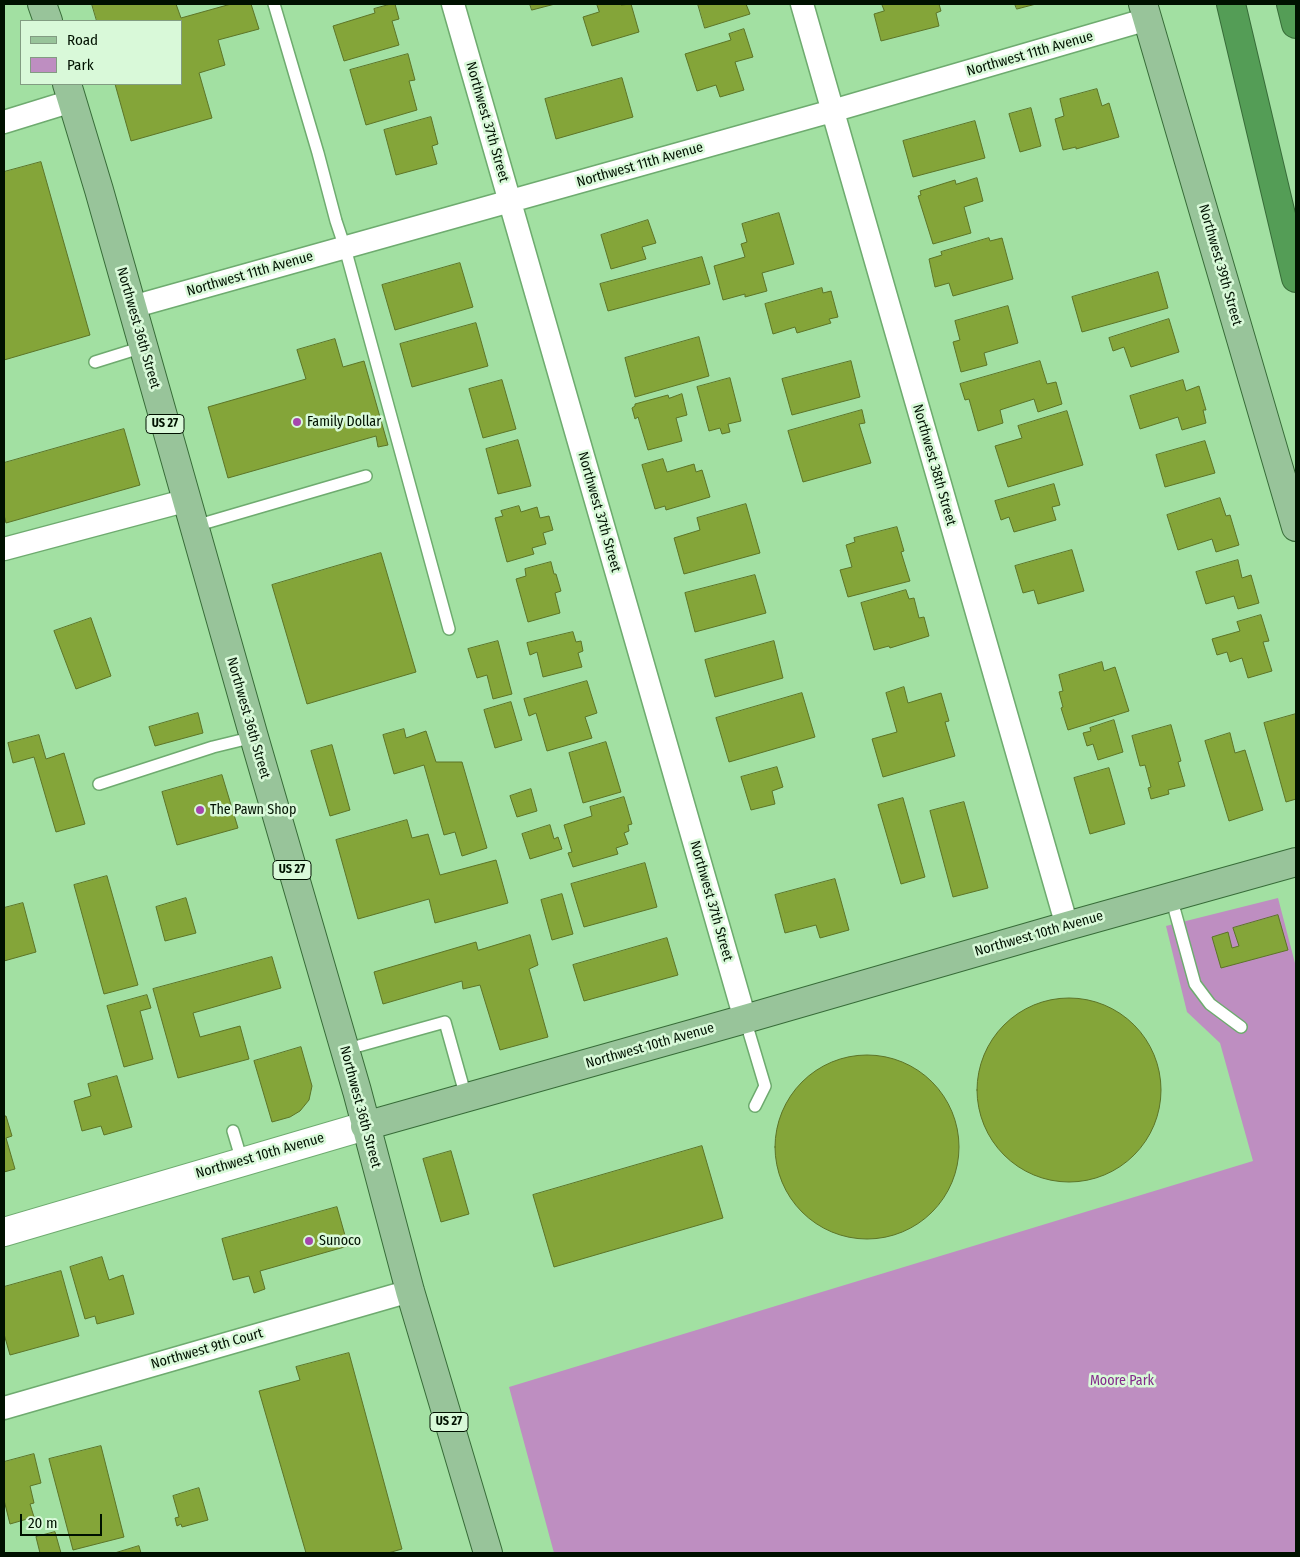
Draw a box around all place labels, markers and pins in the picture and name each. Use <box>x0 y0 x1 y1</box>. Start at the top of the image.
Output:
place label: Family Dollar <box>307 414 381 430</box>
marker: Family Dollar <box>291 416 303 428</box>
place label: The Pawn Shop <box>210 802 296 818</box>
marker: The Pawn Shop <box>194 804 206 816</box>
place label: Sunoco <box>319 1233 361 1249</box>
marker: Sunoco <box>303 1235 315 1247</box>

